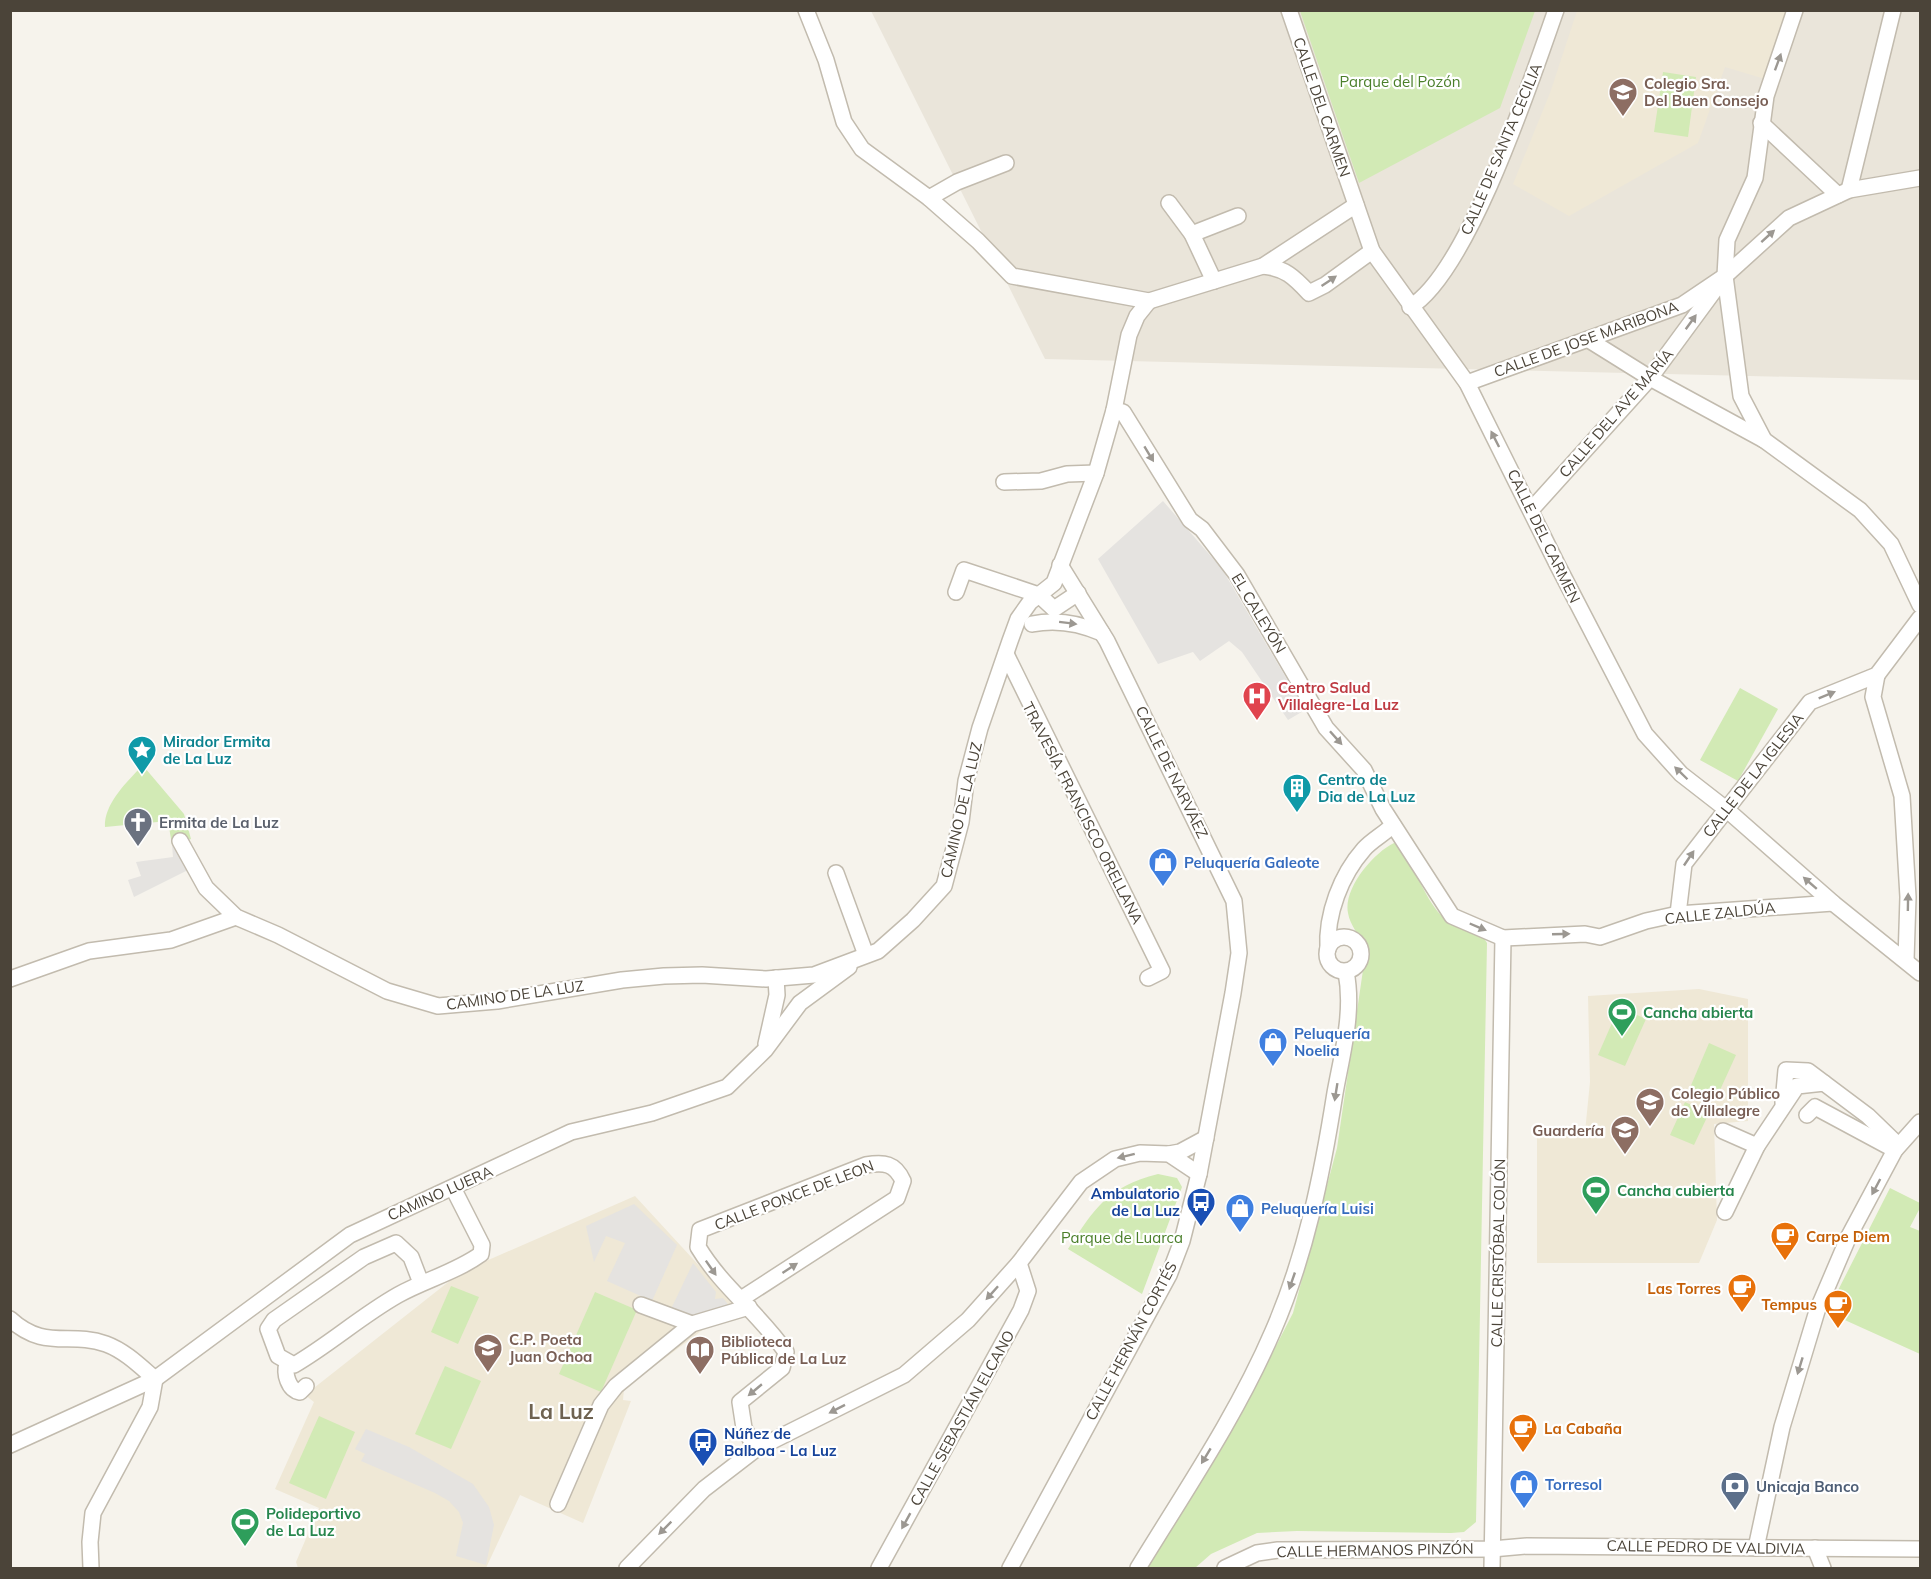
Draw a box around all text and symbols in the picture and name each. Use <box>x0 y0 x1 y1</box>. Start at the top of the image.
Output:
street label: CALLE DEL CARMEN <box>1289 35 1355 179</box>
one-way arrow <box>1774 53 1784 71</box>
street label: CALLE DE SANTA CECILIA <box>1456 60 1546 238</box>
park label: Parque del Pozón <box>1339 72 1461 91</box>
place label: Colegio Sra. Del Buen Consejo <box>1644 74 1769 110</box>
school or university icon: Colegio Sra. Del Buen Consejo <box>1607 76 1639 118</box>
one-way arrow <box>1760 230 1775 243</box>
one-way arrow <box>1321 275 1337 287</box>
street label: CALLE DE JOSE MARIBONA <box>1491 297 1681 381</box>
one-way arrow <box>1685 314 1697 330</box>
street label: CALLE DEL AVE MARÍA <box>1555 345 1677 481</box>
one-way arrow <box>1490 430 1500 447</box>
one-way arrow <box>1143 446 1154 462</box>
street label: CALLE DEL CARMEN <box>1503 466 1585 606</box>
street label: EL CALEYÓN <box>1228 570 1290 656</box>
one-way arrow <box>1058 619 1077 628</box>
place label: Centro Salud Villalegre-La Luz <box>1277 678 1399 714</box>
hospital icon: Centro Salud Villalegre-La Luz <box>1241 680 1273 722</box>
one-way arrow <box>1818 690 1836 699</box>
street label: TRAVESÍA FRANCISCO ORELLANA <box>1019 699 1147 927</box>
street label: CALLE DE NARVÁEZ <box>1132 703 1212 841</box>
street label: CALLE DE LA IGLESIA <box>1698 709 1808 841</box>
one-way arrow <box>1329 731 1343 746</box>
place label: Mirador Ermita de La Luz <box>163 732 270 768</box>
place icon: Mirador Ermita de La Luz <box>126 734 158 776</box>
street label: CAMINO DE LA LUZ <box>936 740 986 880</box>
one-way arrow <box>1674 766 1688 780</box>
place label: Centro de Dia de La Luz <box>1318 770 1415 806</box>
building icon: Centro de Dia de La Luz <box>1281 772 1313 814</box>
church icon: Ermita de La Luz <box>122 806 154 848</box>
place label: Ermita de La Luz <box>159 813 279 832</box>
shop icon: Peluquería Galeote <box>1147 846 1179 888</box>
one-way arrow <box>1683 851 1695 867</box>
place label: Peluquería Galeote <box>1184 853 1320 872</box>
one-way arrow <box>1803 877 1818 890</box>
one-way arrow <box>1903 893 1912 912</box>
street label: CALLE ZALDÚA <box>1664 898 1776 928</box>
one-way arrow <box>1469 922 1487 932</box>
one-way arrow <box>1552 929 1571 939</box>
street label: CAMINO DE LA LUZ <box>445 976 585 1014</box>
sports icon: Cancha abierta <box>1606 996 1638 1038</box>
place label: Cancha abierta <box>1643 1003 1753 1022</box>
place label: Peluquería Noelia <box>1294 1024 1370 1060</box>
shop icon: Peluquería Noelia <box>1257 1026 1289 1068</box>
one-way arrow <box>1331 1082 1340 1101</box>
place label: Colegio Público de Villalegre <box>1671 1084 1780 1120</box>
school or university icon: Colegio Público de Villalegre <box>1634 1086 1666 1128</box>
school or university icon: Guardería <box>1609 1114 1641 1156</box>
place label: Guardería <box>1532 1121 1604 1140</box>
one-way arrow <box>1117 1152 1135 1162</box>
street label: CALLE PONCE DE LEON <box>712 1156 876 1234</box>
street label: CALLE CRISTÓBAL COLÓN <box>1487 1158 1509 1348</box>
street label: CAMINO LUERA <box>384 1161 496 1225</box>
sports icon: Cancha cubierta <box>1580 1174 1612 1216</box>
one-way arrow <box>1871 1178 1881 1195</box>
place label: Cancha cubierta <box>1617 1181 1735 1200</box>
place label: Ambulatorio de La Luz <box>1091 1184 1180 1220</box>
bus stop icon: Ambulatorio de La Luz <box>1185 1186 1217 1228</box>
shop icon: Peluquería Luisi <box>1224 1192 1256 1234</box>
place label: Peluquería Luisi <box>1261 1199 1374 1218</box>
cafe icon: Carpe Diem <box>1769 1220 1801 1262</box>
place label: Carpe Diem <box>1806 1227 1890 1246</box>
park label: Parque de Luarca <box>1061 1228 1183 1247</box>
street label: CALLE HERNÁN CORTÉS <box>1081 1258 1181 1424</box>
one-way arrow <box>705 1260 717 1276</box>
one-way arrow <box>782 1262 798 1274</box>
one-way arrow <box>1286 1272 1296 1290</box>
cafe icon: Las Torres <box>1726 1272 1758 1314</box>
place label: Las Torres <box>1647 1279 1721 1298</box>
one-way arrow <box>986 1285 999 1300</box>
cafe icon: Tempus <box>1822 1288 1854 1330</box>
place label: Tempus <box>1761 1295 1817 1314</box>
street label: CALLE SEBASTIÁN ELCANO <box>906 1327 1018 1509</box>
place label: C.P. Poeta Juan Ochoa <box>509 1330 592 1366</box>
school or university icon: C.P. Poeta Juan Ochoa <box>472 1332 504 1374</box>
place label: Biblioteca Pública de La Luz <box>721 1332 846 1368</box>
library icon: Biblioteca Pública de La Luz <box>684 1334 716 1376</box>
one-way arrow <box>1795 1357 1804 1375</box>
one-way arrow <box>748 1383 763 1396</box>
district label: La Luz <box>528 1398 594 1424</box>
one-way arrow <box>829 1404 846 1414</box>
cafe icon: La Cabaña <box>1507 1412 1539 1454</box>
place label: La Cabaña <box>1544 1419 1622 1438</box>
place label: Núñez de Balboa - La Luz <box>724 1424 837 1460</box>
bus stop icon: Núñez de Balboa - La Luz <box>687 1426 719 1468</box>
one-way arrow <box>1201 1448 1212 1464</box>
shop icon: Torresol <box>1508 1468 1540 1510</box>
bank icon: Unicaja Banco <box>1719 1470 1751 1512</box>
place label: Torresol <box>1545 1475 1602 1494</box>
place label: Unicaja Banco <box>1756 1477 1859 1496</box>
place label: Polideportivo de La Luz <box>266 1504 361 1540</box>
sports icon: Polideportivo de La Luz <box>229 1506 261 1548</box>
one-way arrow <box>901 1512 911 1529</box>
one-way arrow <box>659 1521 673 1535</box>
street label: CALLE PEDRO DE VALDIVIA <box>1606 1536 1806 1558</box>
street label: CALLE HERMANOS PINZÓN <box>1276 1539 1474 1561</box>

